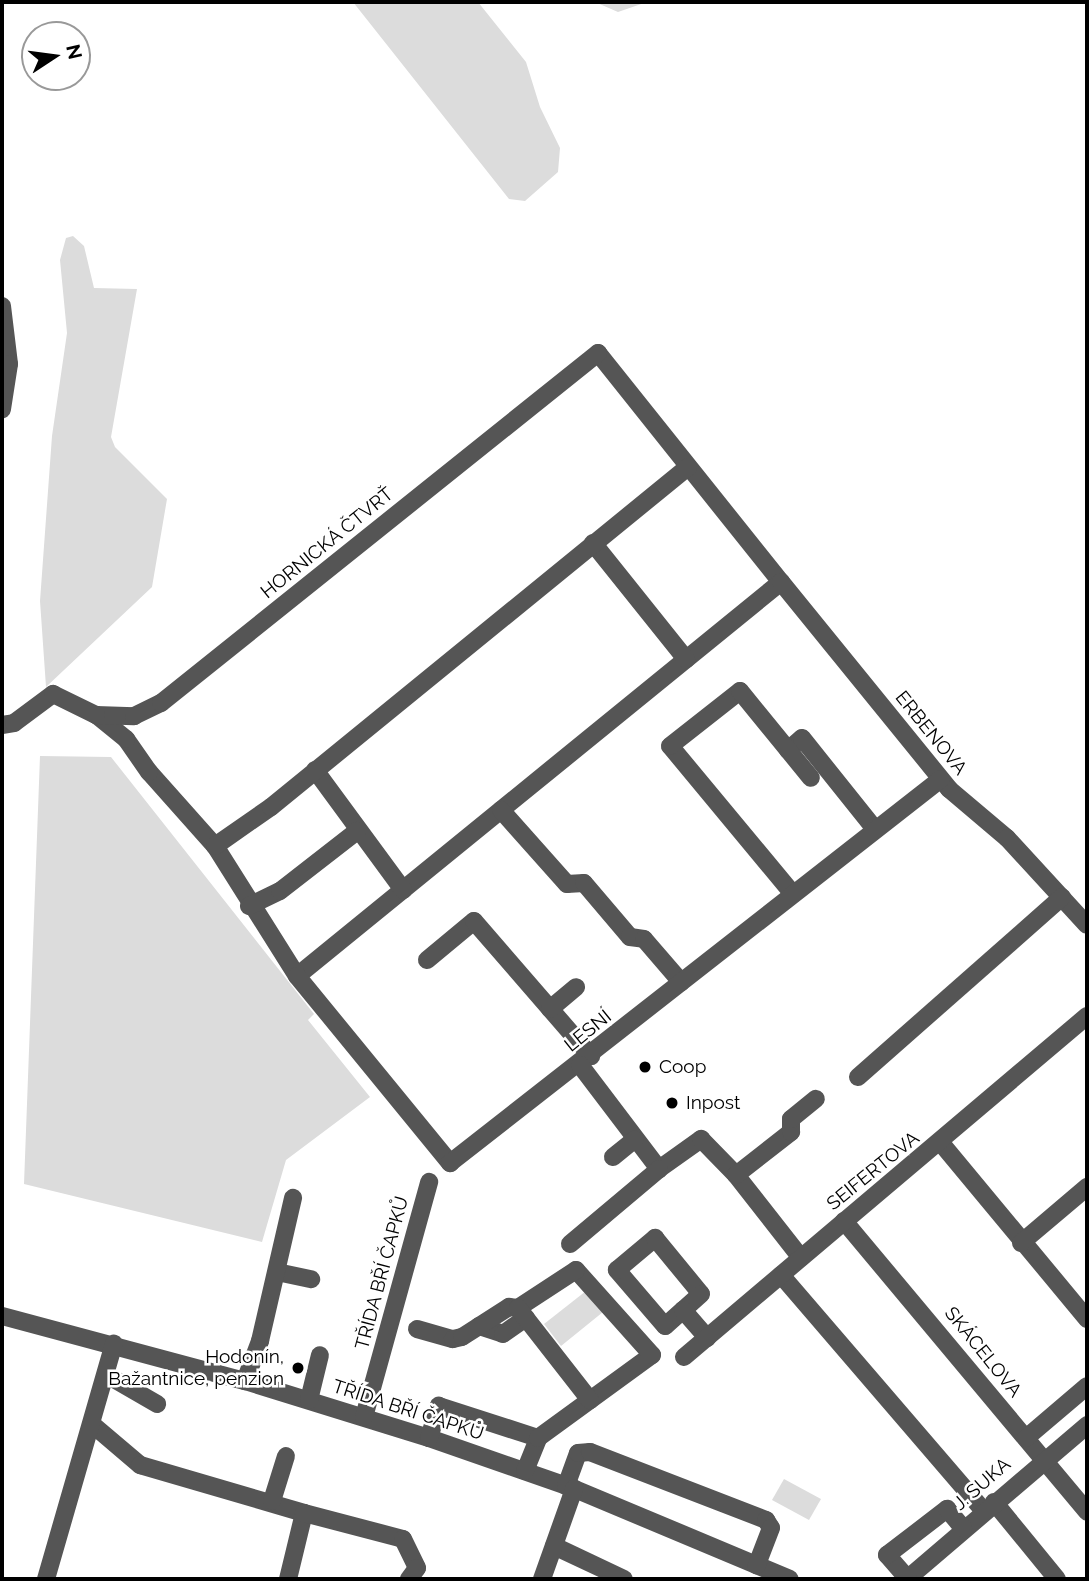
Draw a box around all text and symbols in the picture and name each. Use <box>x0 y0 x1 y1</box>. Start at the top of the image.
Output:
north arrow <box>21 21 91 91</box>
text: N <box>62 42 87 61</box>
street label: HORNICKÁ ČTVRŤ <box>256 482 398 604</box>
street label: ERBENOVA <box>890 686 972 780</box>
street label: LESNÍ <box>560 1005 616 1057</box>
place label: Coop <box>659 1056 706 1078</box>
marker: Coop <box>637 1059 653 1075</box>
place label: Inpost <box>686 1092 740 1114</box>
marker: Inpost <box>664 1095 680 1111</box>
street label: SEIFERTOVA <box>822 1127 924 1215</box>
street label: TŘÍDA BŘÍ ČAPKŮ <box>351 1194 413 1352</box>
street label: SKÁCELOVA <box>940 1302 1026 1402</box>
place label: Hodonín, Bažantnice, penzion <box>108 1346 284 1390</box>
marker: Hodonín, Bažantnice, penzion <box>290 1360 306 1376</box>
street label: TŘÍDA BŘÍ ČAPKŮ <box>329 1375 487 1445</box>
street label: J. SUKA <box>949 1453 1015 1515</box>

